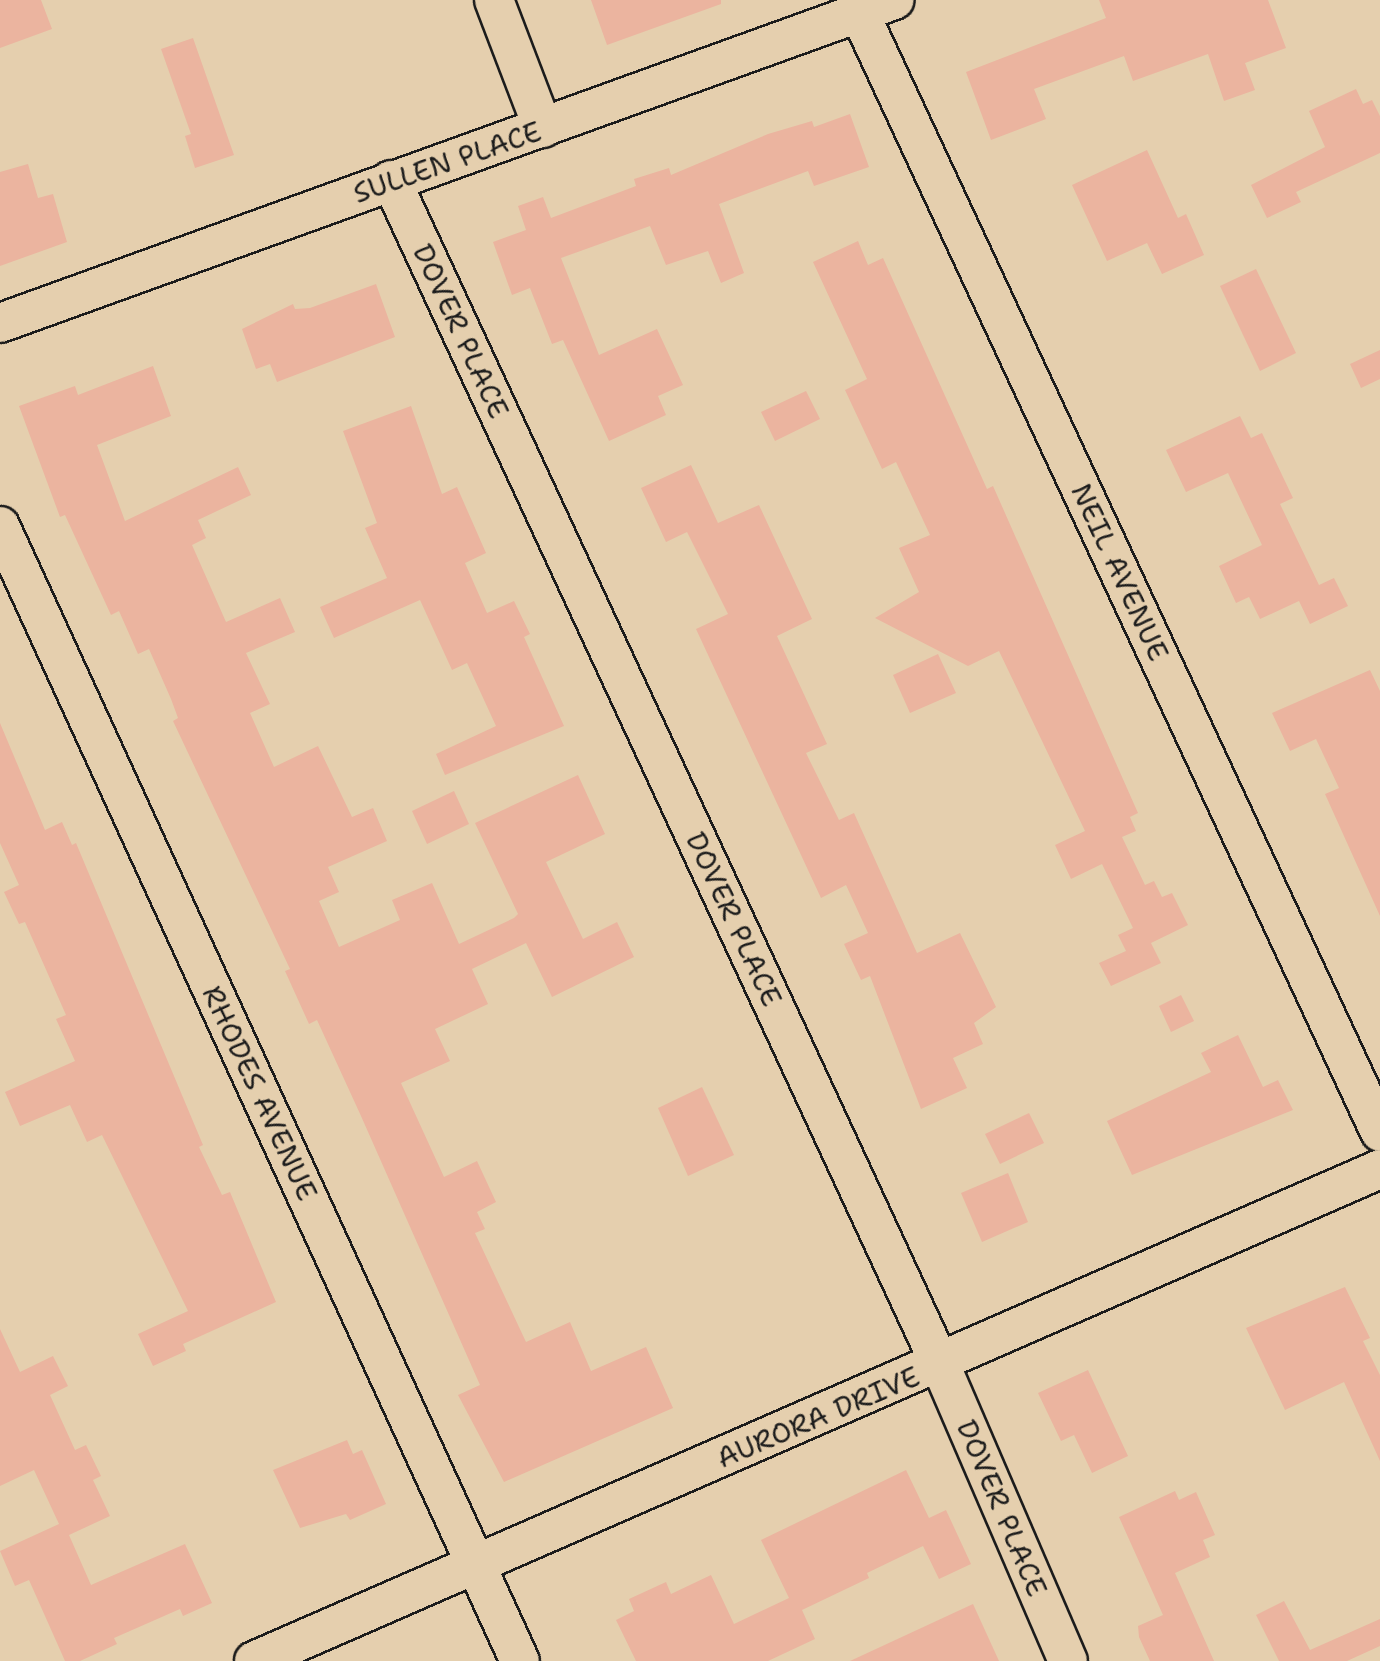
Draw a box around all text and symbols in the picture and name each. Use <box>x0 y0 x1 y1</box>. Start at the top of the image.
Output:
street label: SULLEN PLACE <box>349 114 545 210</box>
street label: DOVER PLACE <box>406 239 516 423</box>
street label: NEIL AVENUE <box>1064 478 1176 666</box>
street label: DOVER PLACE <box>679 827 789 1011</box>
street label: RHODES AVENUE <box>196 980 324 1206</box>
street label: AURORA DRIVE <box>711 1359 925 1475</box>
street label: DOVER PLACE <box>950 1415 1054 1601</box>

